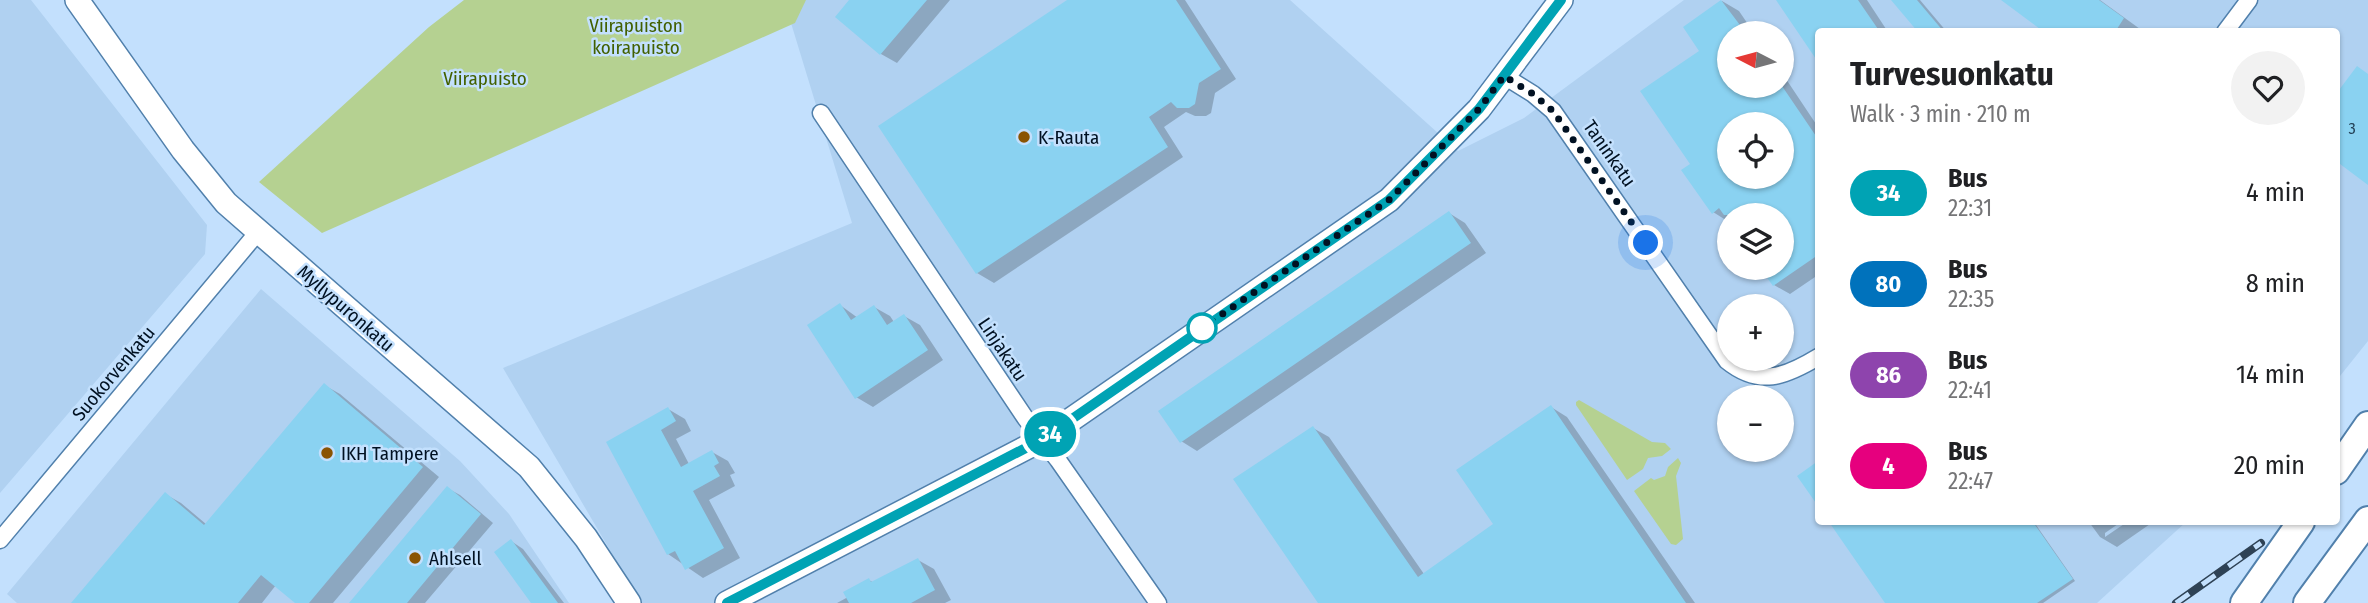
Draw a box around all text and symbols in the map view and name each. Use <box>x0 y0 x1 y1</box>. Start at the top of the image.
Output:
park label: Viirapuiston koirapuisto <box>589 14 683 59</box>
north arrow <box>1717 21 1794 98</box>
map controls <box>1717 21 1794 462</box>
button: heart <box>2231 51 2305 125</box>
text: Turvesuonkatu <box>1850 54 2054 94</box>
park label: Viirapuisto <box>443 67 527 90</box>
text: Walk · 3 min · 210 m <box>1850 100 2031 128</box>
button: locate <box>1717 112 1794 189</box>
street label: Taninkatu <box>1578 116 1641 191</box>
house number: 3 <box>2348 119 2356 138</box>
place label: K-Rauta <box>1038 126 1099 149</box>
marker: K-Rauta <box>1016 129 1032 145</box>
text: Bus <box>1948 163 1987 194</box>
text: 4 min <box>2246 177 2305 208</box>
text: 34 <box>1877 179 1900 207</box>
text: 22:31 <box>1948 194 1992 222</box>
button: layers <box>1717 203 1794 280</box>
your location <box>1628 225 1663 260</box>
text: Bus <box>1948 254 1987 285</box>
street label: Myllypuronkatu <box>293 260 399 357</box>
text: 8 min <box>2246 268 2305 299</box>
text: 80 <box>1876 270 1901 298</box>
text: 22:35 <box>1948 285 1994 313</box>
button: + <box>1717 294 1794 371</box>
street label: Linjakatu <box>973 313 1032 385</box>
unlabelled marker <box>1187 313 1217 343</box>
street label: Suokorvenkatu <box>67 321 160 425</box>
text: Bus <box>1948 345 1987 376</box>
text: 14 min <box>2236 359 2305 390</box>
text: 86 <box>1876 361 1901 389</box>
text: 22:41 <box>1948 376 1992 404</box>
button: − <box>1717 385 1794 462</box>
line badge: 34 <box>1018 411 1082 457</box>
text: 34 <box>1038 420 1062 448</box>
text: Bus <box>1948 436 1987 467</box>
place label: IKH Tampere <box>341 442 439 465</box>
marker: IKH Tampere <box>319 445 335 461</box>
text: 20 min <box>2234 450 2305 481</box>
text: 4 <box>1882 452 1895 480</box>
text: 22:47 <box>1948 467 1993 495</box>
place label: Ahlsell <box>429 547 482 570</box>
marker: Ahlsell <box>407 550 423 566</box>

